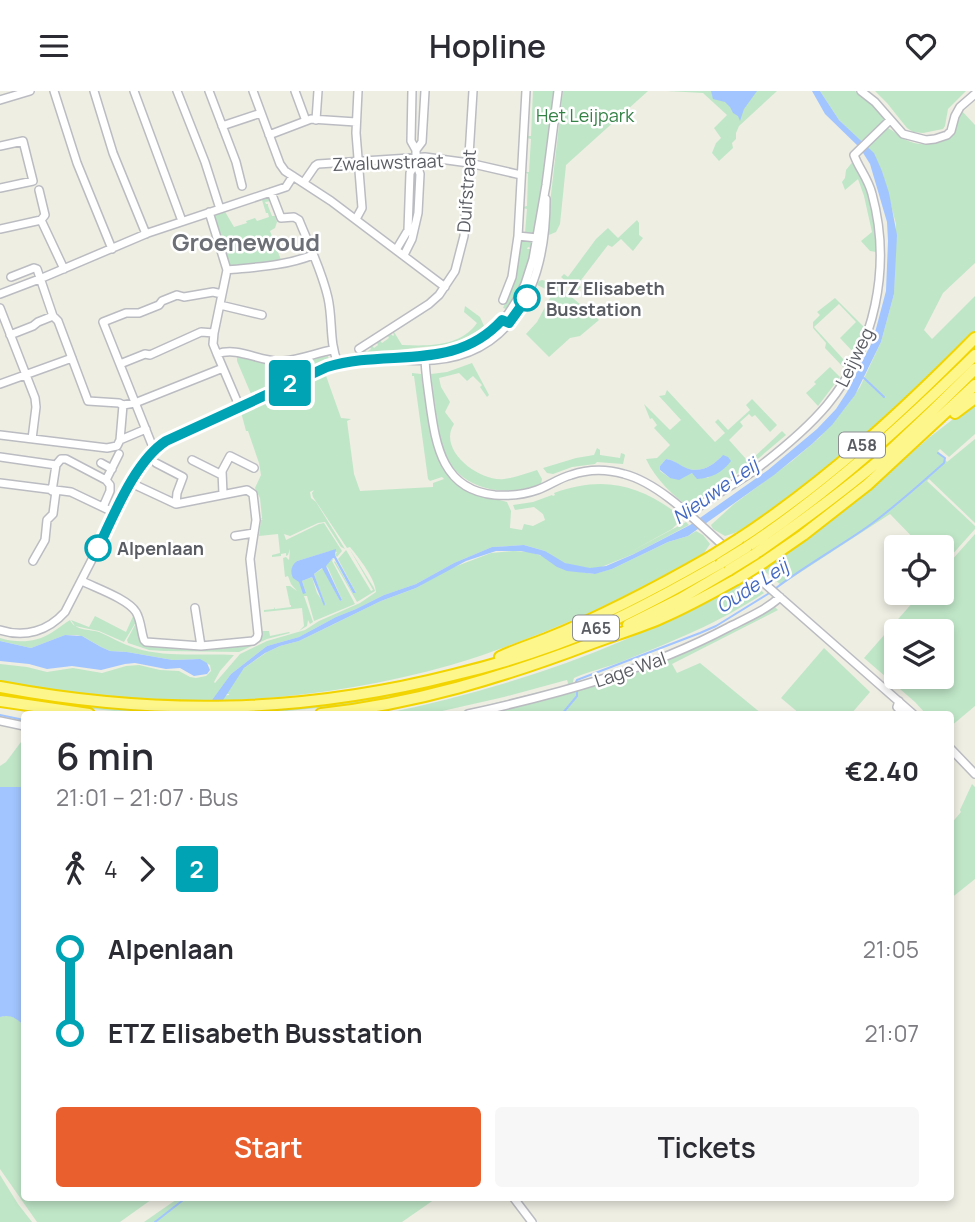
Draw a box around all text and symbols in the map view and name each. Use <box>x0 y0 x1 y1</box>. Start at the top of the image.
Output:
text: Hopline <box>429 24 546 68</box>
icon: menu <box>35 27 73 65</box>
icon: heart <box>902 27 940 65</box>
park label: Het Leijpark <box>536 103 635 127</box>
street label: Zwaluwstraat <box>332 148 444 176</box>
street label: Duifstraat <box>451 149 481 233</box>
district label: Groenewoud <box>172 225 320 258</box>
place label: ETZ Elisabeth Busstation <box>546 276 665 321</box>
marker: ETZ Elisabeth Busstation <box>514 285 540 311</box>
street label: Leijweg <box>829 323 879 391</box>
line badge: 2 <box>267 360 313 406</box>
text: 2 <box>283 366 297 399</box>
road number: A58 <box>839 433 885 457</box>
water label: Nieuwe Leij <box>667 451 765 530</box>
marker: Alpenlaan <box>85 535 111 561</box>
map controls <box>884 535 954 689</box>
button: locate <box>884 535 954 605</box>
place label: Alpenlaan <box>117 536 204 560</box>
water label: Oude Leij <box>711 552 795 619</box>
road number: A65 <box>573 615 619 641</box>
button: layers <box>884 619 954 689</box>
street label: Lage Wal <box>591 646 669 692</box>
text: 6 min <box>56 729 154 781</box>
text: €2.40 <box>845 753 919 789</box>
text: 21:01 – 21:07 · Bus <box>56 781 238 813</box>
icon: walk <box>56 850 94 888</box>
icon: forward <box>128 850 166 888</box>
text: 2 <box>190 852 204 885</box>
text: 4 <box>104 853 118 885</box>
text: Alpenlaan <box>108 931 234 967</box>
text: 21:05 <box>863 933 919 965</box>
text: ETZ Elisabeth Busstation <box>108 1015 423 1051</box>
text: 21:07 <box>864 1017 919 1049</box>
button: Start <box>56 1107 481 1187</box>
button: Tickets <box>495 1107 919 1187</box>

